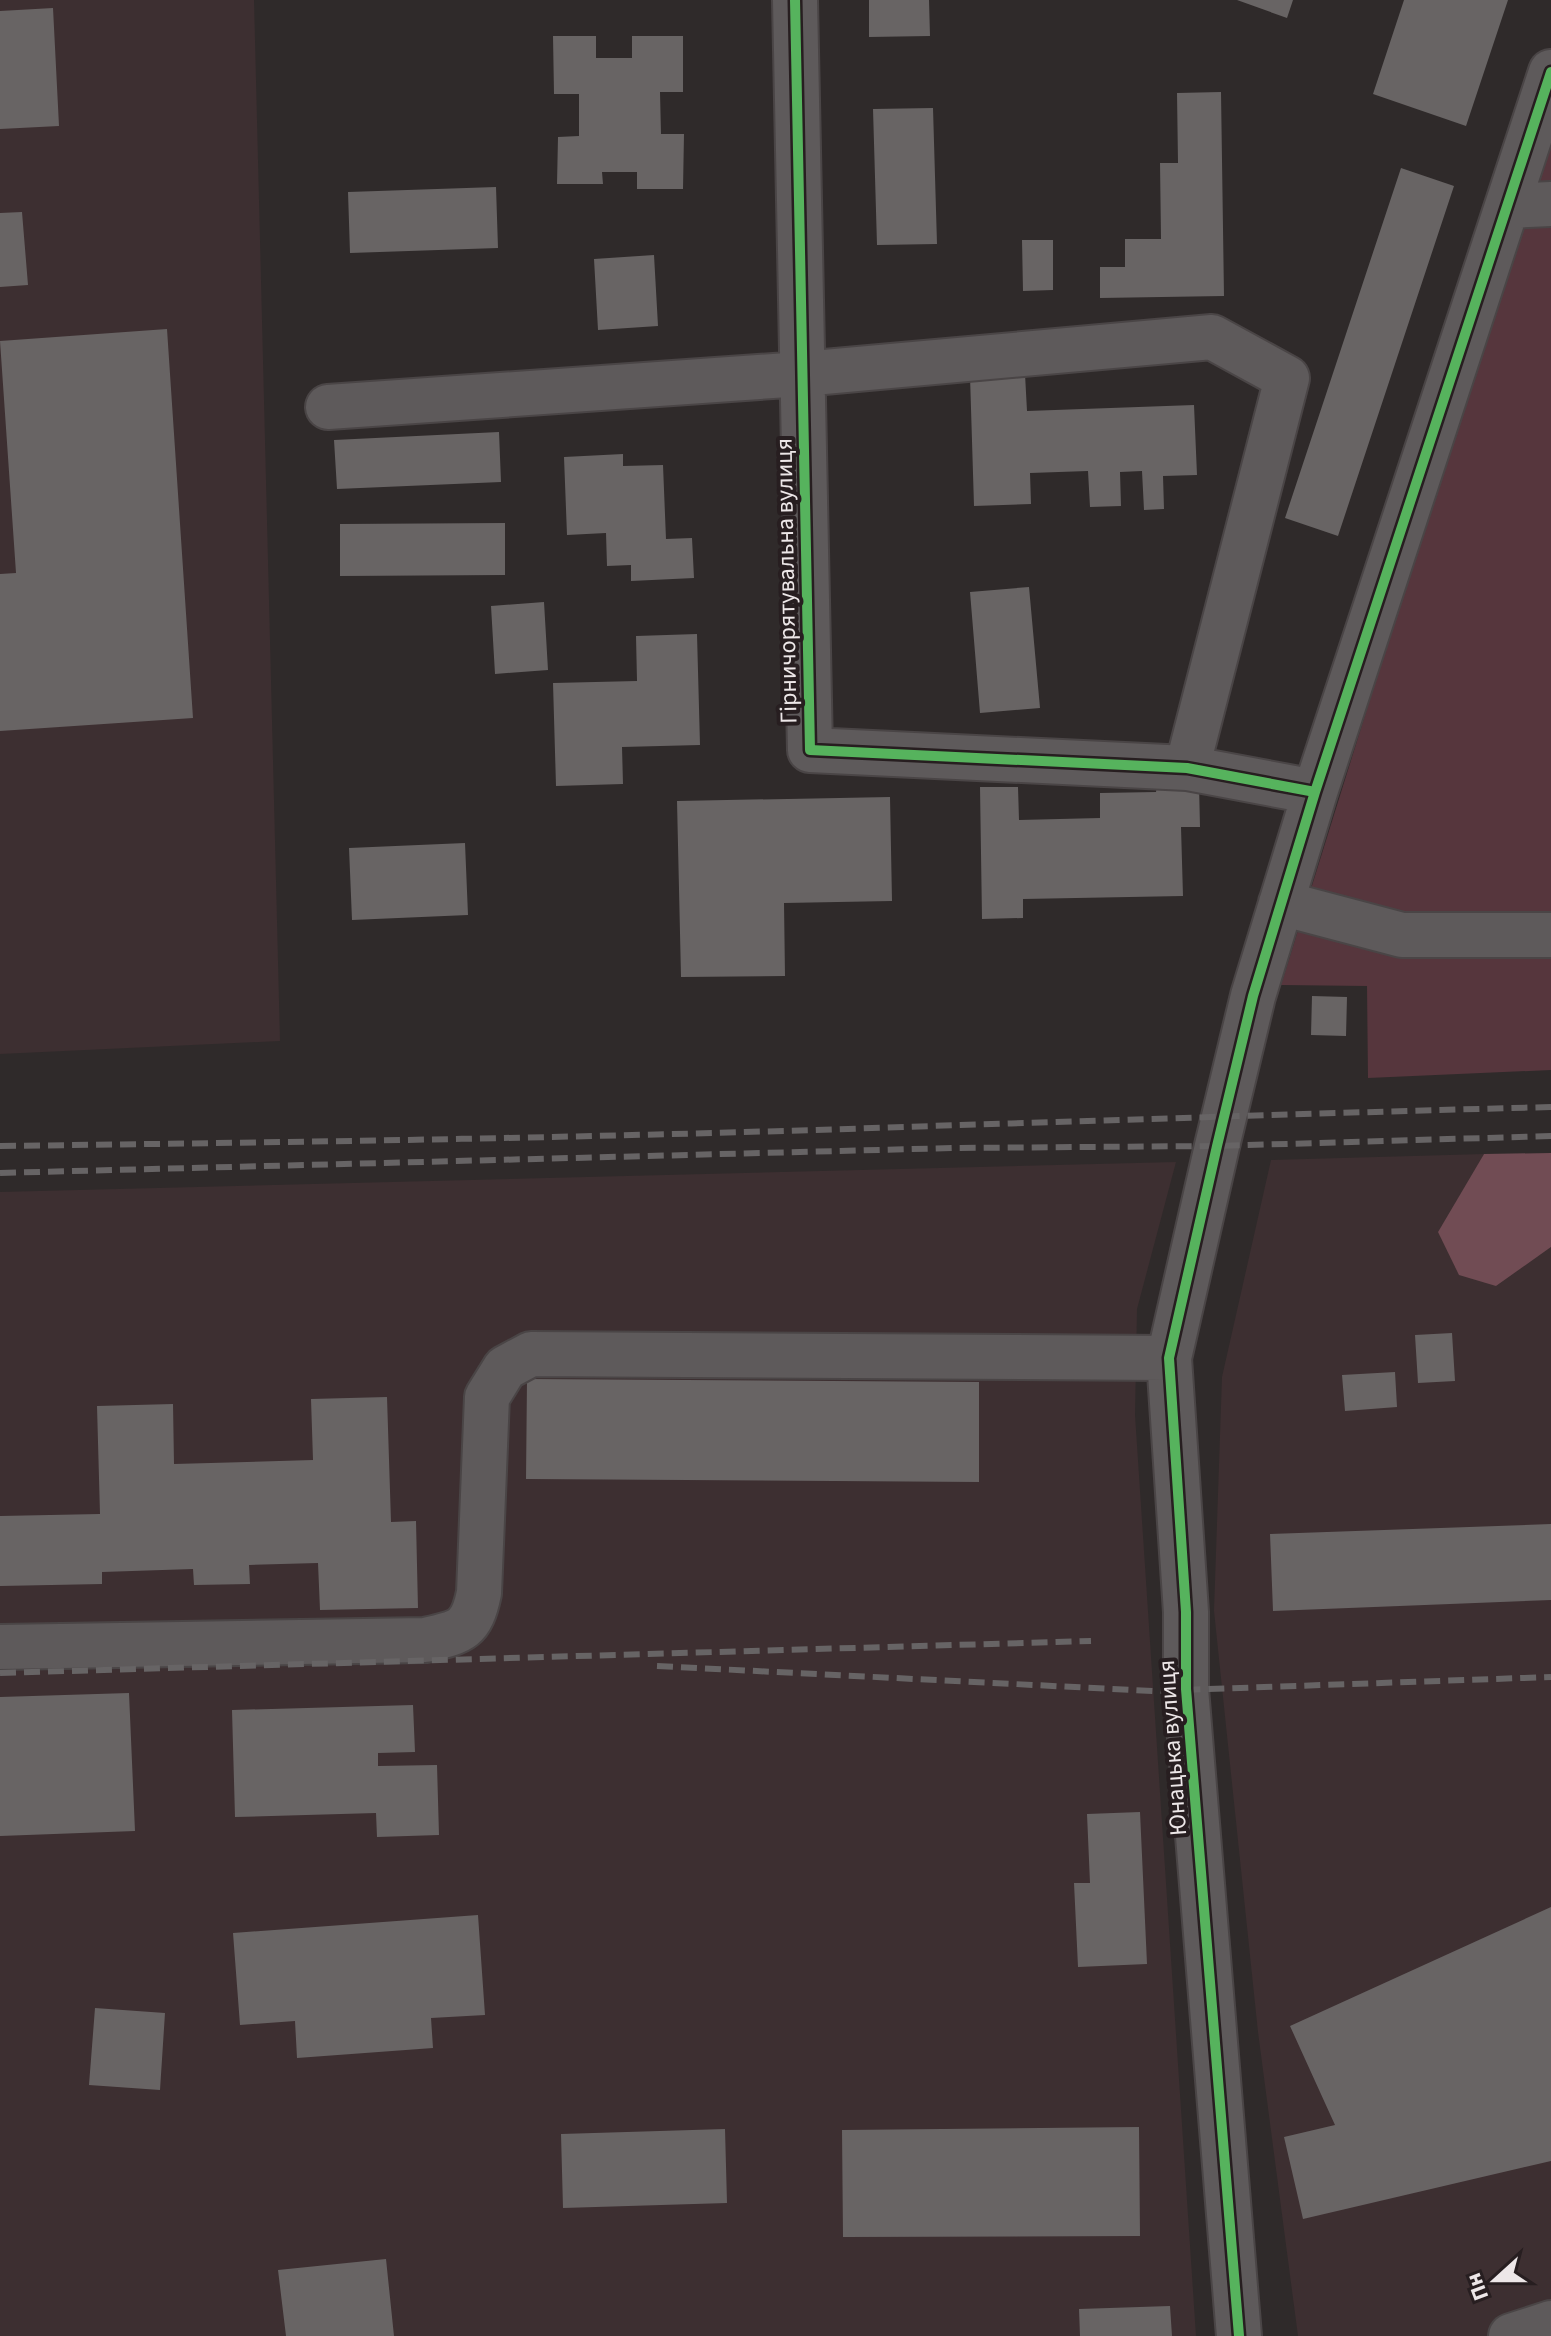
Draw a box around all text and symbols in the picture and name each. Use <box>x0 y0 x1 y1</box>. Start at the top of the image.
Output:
street label: Гірничорятувальна вулиця <box>767 438 806 724</box>
street label: Юнацька вулиця <box>1149 1659 1196 1837</box>
north arrow <box>1455 2240 1535 2320</box>
text: Пн <box>1457 2268 1497 2305</box>

